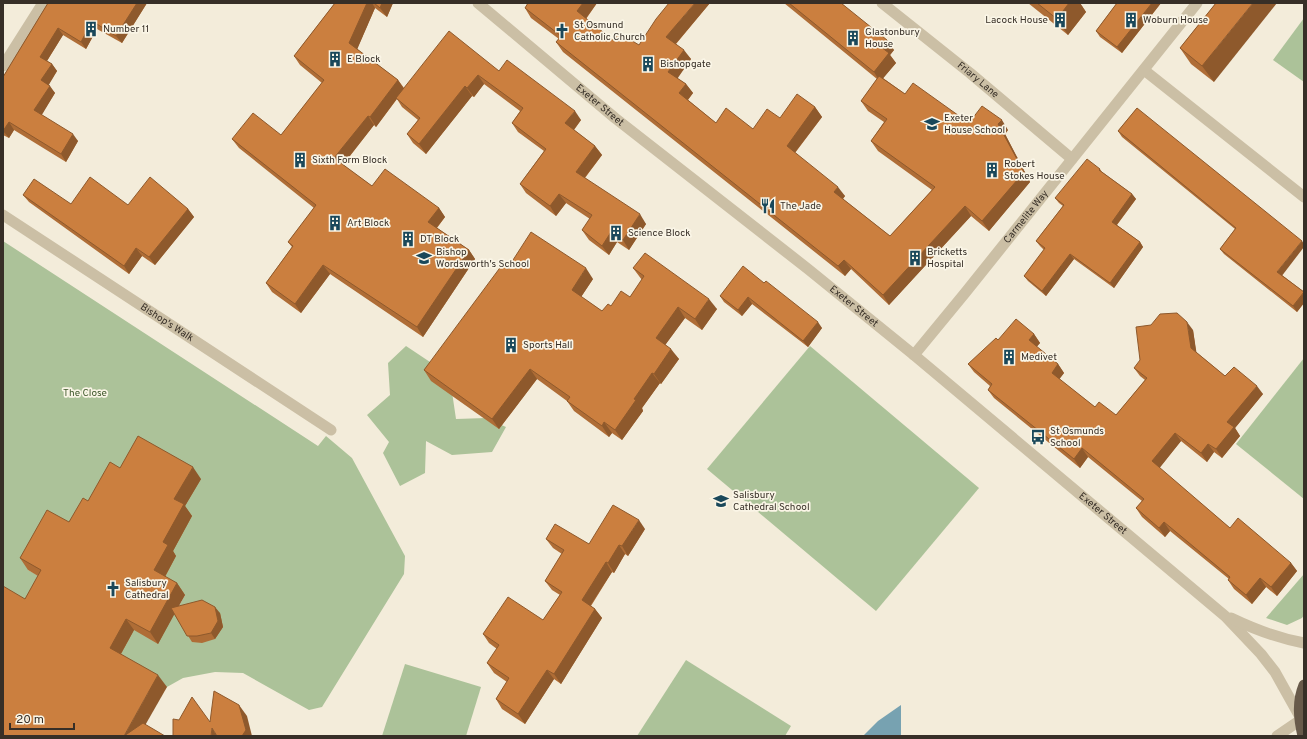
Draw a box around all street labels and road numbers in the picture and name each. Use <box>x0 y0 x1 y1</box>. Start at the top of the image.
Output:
street label: Friary Lane <box>954 59 1002 101</box>
street label: Exeter Street <box>573 81 627 129</box>
street label: Carmelite Way <box>1001 187 1051 246</box>
street label: Exeter Street <box>827 283 881 330</box>
street label: Bishop's Walk <box>138 300 196 345</box>
street label: Exeter Street <box>1076 490 1130 538</box>

